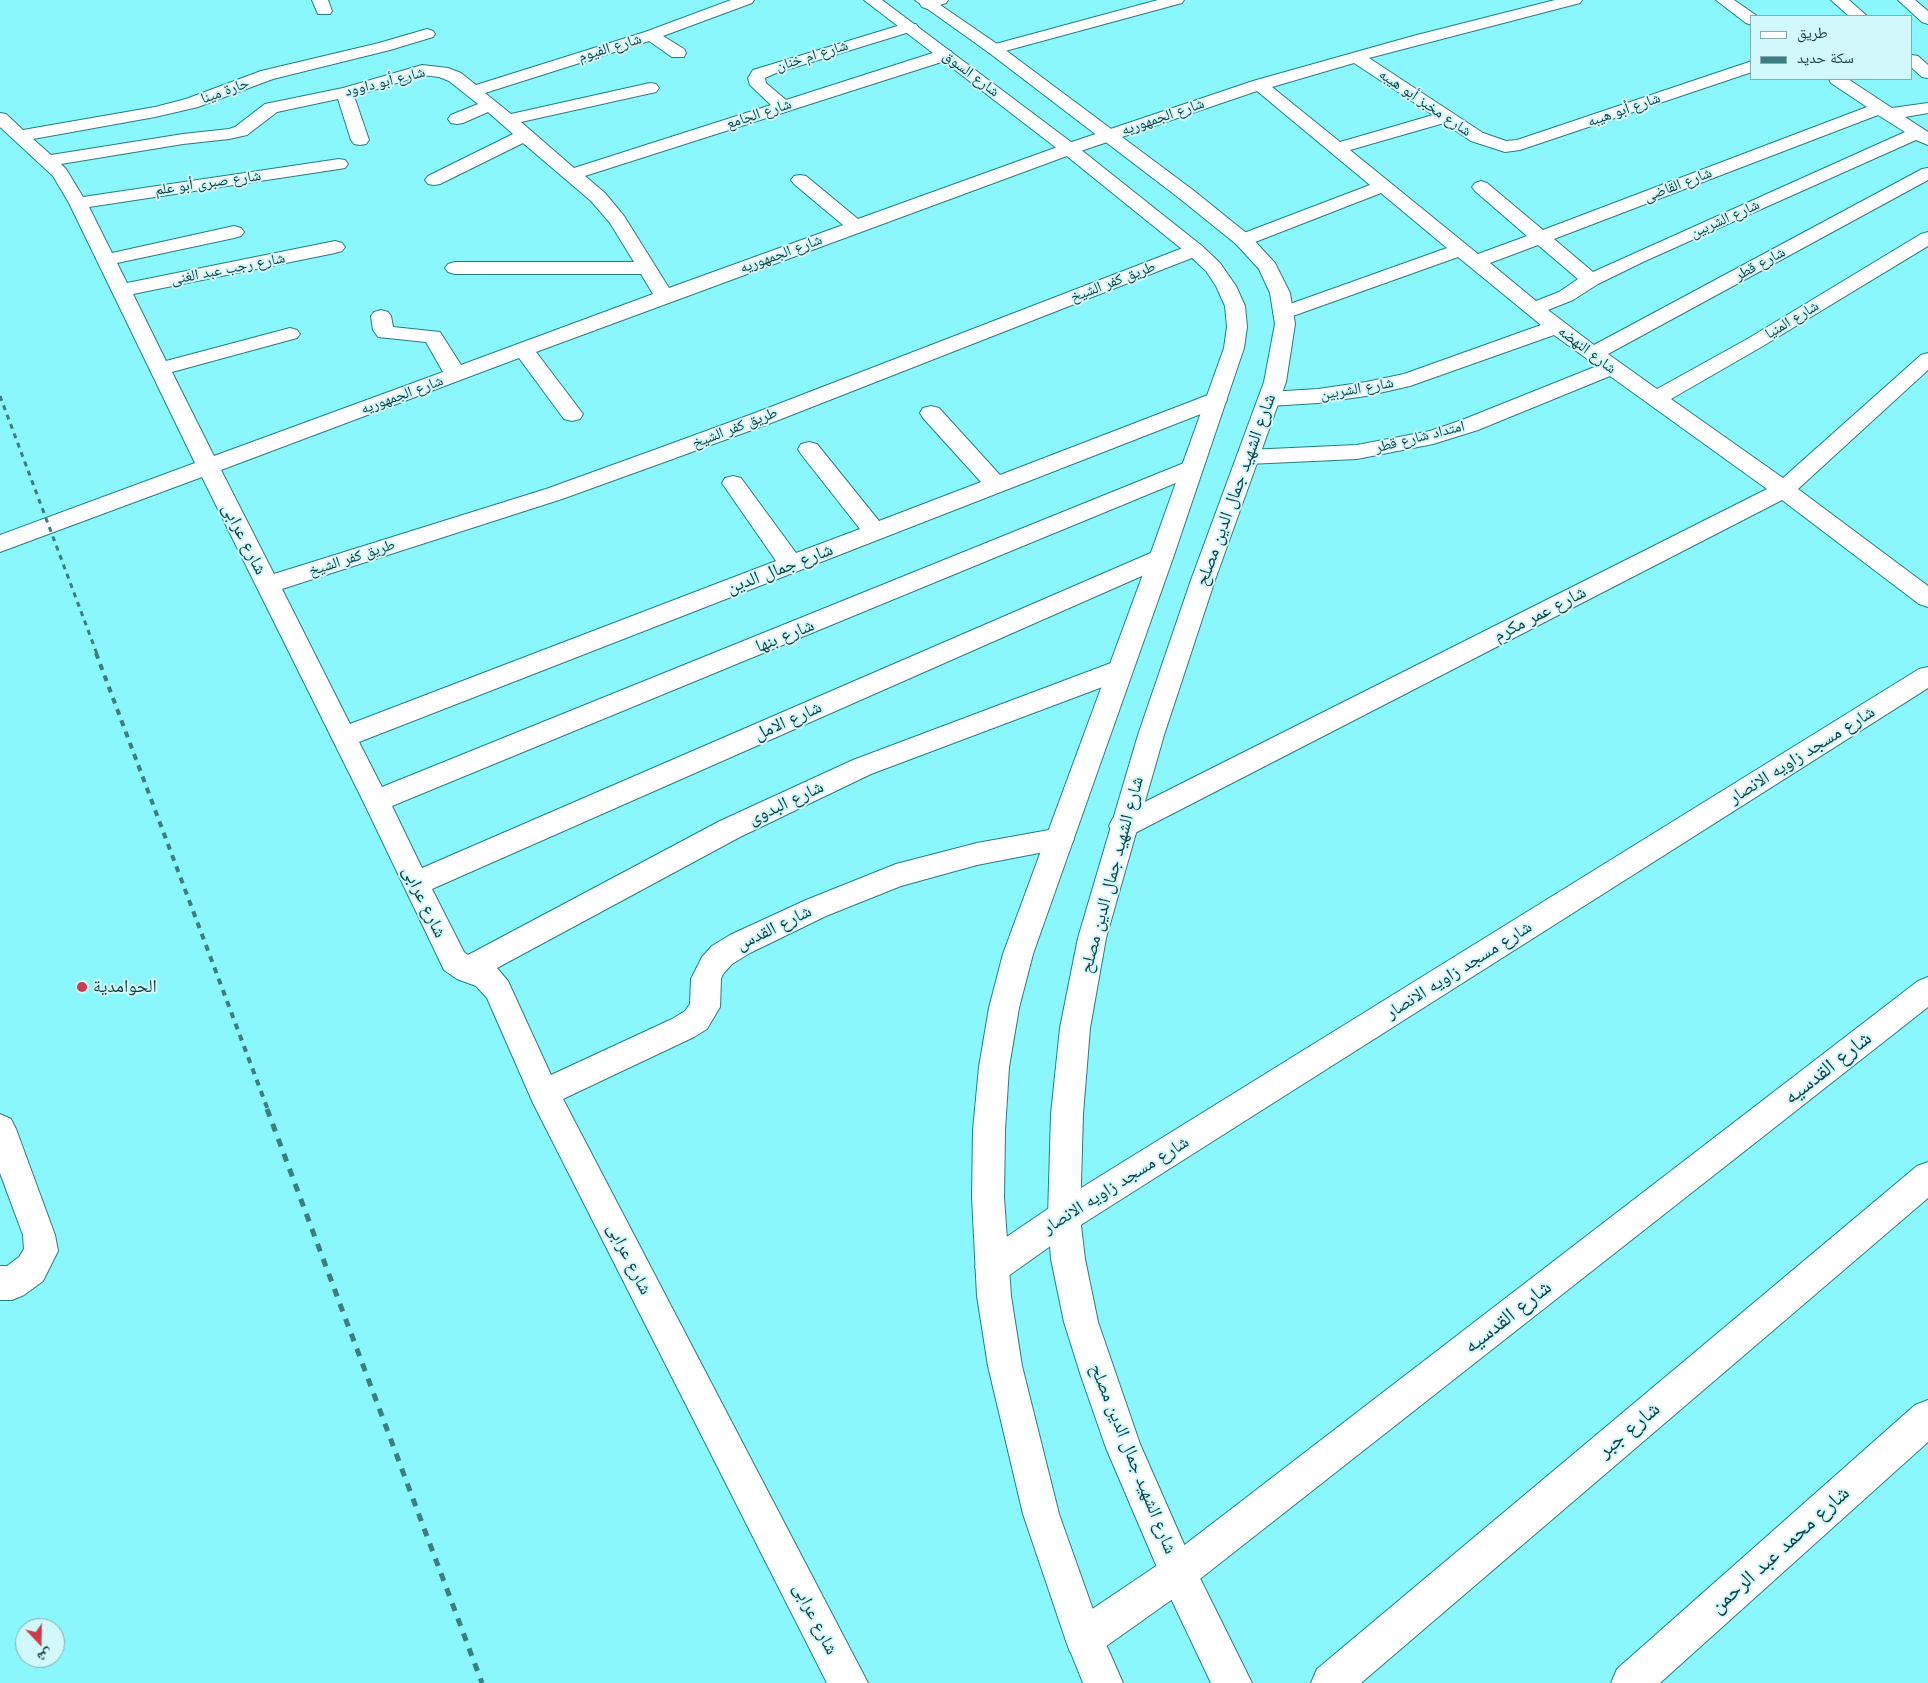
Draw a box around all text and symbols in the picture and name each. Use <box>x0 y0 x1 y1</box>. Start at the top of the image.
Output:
legend <box>1750 15 1913 80</box>
text: طريق <box>1797 23 1828 42</box>
street label: شارع الفيوم <box>576 30 644 66</box>
street label: شارع ام خنان <box>774 36 850 76</box>
street label: شارع السوق <box>939 47 1003 101</box>
text: سكة حديد <box>1797 48 1854 67</box>
street label: شارع أبو داوود <box>343 63 427 101</box>
street label: شارع مخبز أبو هيبه <box>1375 65 1475 141</box>
street label: حارة مينا <box>198 74 252 108</box>
street label: شارع أبو هيبه <box>1585 89 1663 131</box>
street label: شارع الجمهوريه <box>1119 94 1207 140</box>
street label: شارع الجامع <box>724 95 794 133</box>
street label: شارع القاضى <box>1642 164 1714 206</box>
street label: شارع صبرى أبو علم <box>154 167 262 199</box>
street label: شارع الشربين <box>1688 196 1762 242</box>
street label: شارع الجمهوريه <box>737 231 825 277</box>
street label: شارع قطر <box>1732 243 1788 285</box>
street label: شارع رجب عبد الغنى <box>169 249 287 289</box>
street label: طريق كفر الشيخ <box>1068 258 1158 306</box>
street label: شارع المنيا <box>1762 297 1822 343</box>
street label: شارع النهضه <box>1554 322 1620 378</box>
street label: شارع الجمهوريه <box>358 372 446 418</box>
street label: شارع الشربين <box>1319 374 1395 404</box>
street label: شارع الشهيد جمال الدين مصلح <box>1191 391 1281 589</box>
street label: طريق كفر الشيخ <box>690 404 780 452</box>
street label: امتداد شارع قطر <box>1373 417 1467 457</box>
street label: شارع عرابى <box>217 500 271 578</box>
street label: طريق كفر الشيخ <box>307 536 397 580</box>
street label: شارع جمال الدين <box>724 539 836 599</box>
street label: شارع عمر مكرم <box>1490 581 1590 647</box>
street label: شارع بنها <box>753 615 817 657</box>
street label: شارع الامل <box>751 697 825 745</box>
street label: شارع مسجد زاويه الانصار <box>1725 701 1879 809</box>
street label: شارع الشهيد جمال الدين مصلح <box>1075 774 1149 976</box>
street label: شارع البدوى <box>745 776 827 830</box>
street label: شارع عرابى <box>397 863 451 941</box>
street label: شارع القدس <box>733 900 815 956</box>
street label: شارع مسجد زاويه الانصار <box>1382 916 1536 1024</box>
place label: الحوامدية <box>93 976 157 998</box>
marker: الحوامدية <box>75 980 89 994</box>
street label: شارع القدسيه <box>1779 1026 1877 1110</box>
street label: شارع مسجد زاويه الانصار <box>1039 1131 1193 1239</box>
street label: شارع عرابى <box>602 1220 656 1298</box>
street label: شارع القدسيه <box>1459 1275 1557 1359</box>
street label: شارع الشهيد جمال الدين مصلح <box>1085 1361 1181 1557</box>
street label: شارع جبر <box>1593 1397 1665 1463</box>
street label: شارع محمد عبد الرحمن <box>1705 1481 1855 1619</box>
street label: شارع عرابى <box>788 1580 842 1658</box>
north arrow <box>15 1618 65 1668</box>
text: ش <box>35 1645 55 1667</box>

